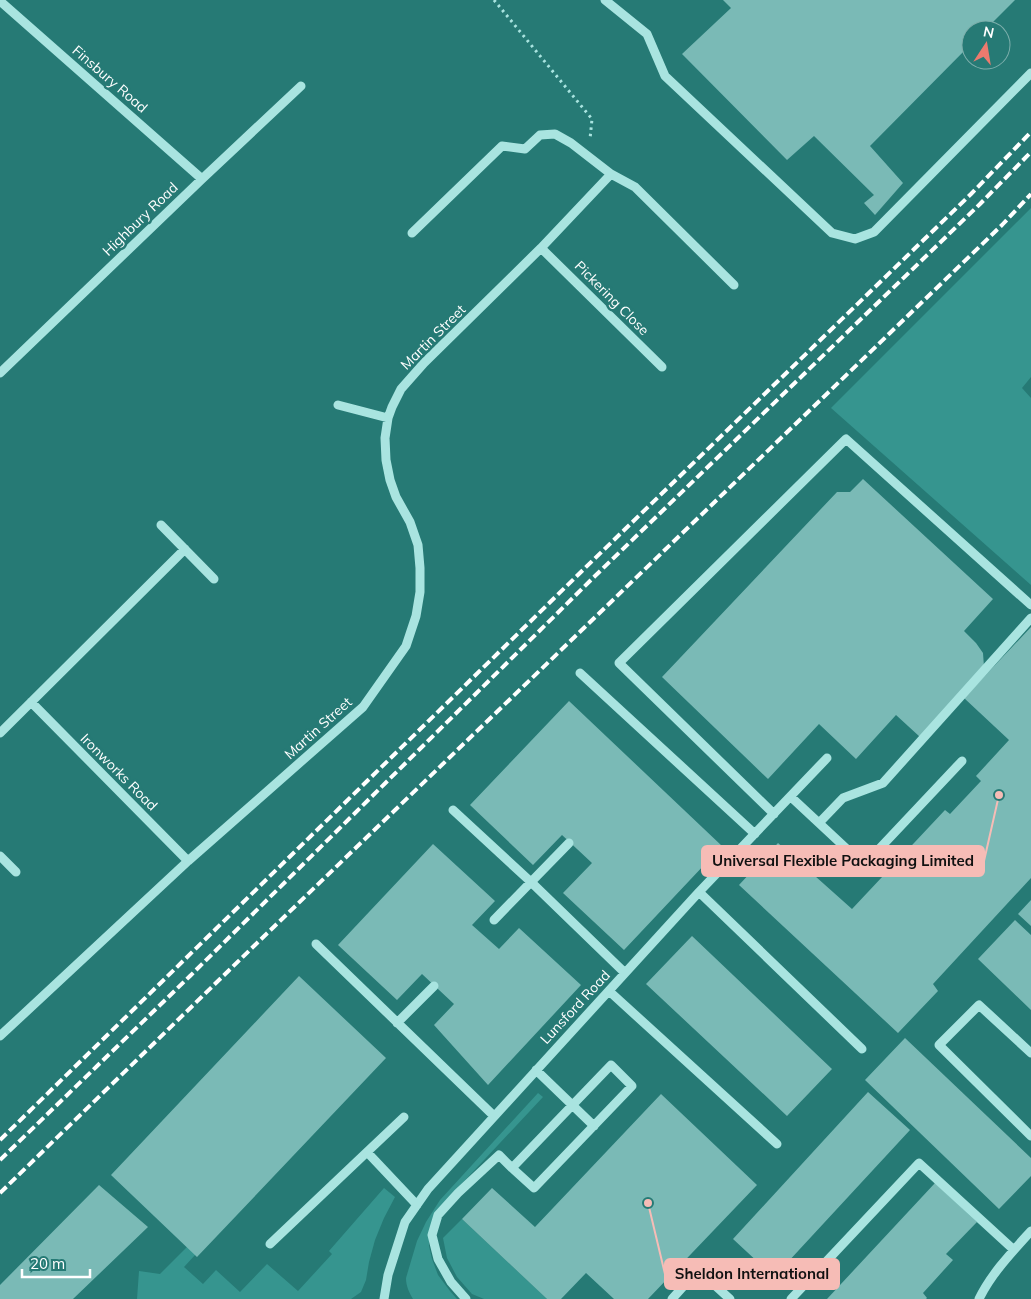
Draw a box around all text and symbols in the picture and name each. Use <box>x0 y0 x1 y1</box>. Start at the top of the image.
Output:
north arrow <box>961 20 1011 70</box>
text: N <box>982 22 996 42</box>
street label: Finsbury Road <box>69 41 151 117</box>
street label: Highbury Road <box>98 178 182 260</box>
street label: Pickering Close <box>571 257 653 339</box>
street label: Martin Street <box>397 301 469 373</box>
street label: Martin Street <box>281 693 356 763</box>
street label: Ironworks Road <box>77 730 161 814</box>
callout: Universal Flexible Packaging Limited <box>702 846 984 876</box>
text: Universal Flexible Packaging Limited <box>712 851 974 870</box>
street label: Lunsford Road <box>536 966 614 1048</box>
scale bar <box>22 1246 90 1278</box>
text: 20 m <box>30 1254 65 1273</box>
callout: Sheldon International <box>665 1259 839 1289</box>
text: Sheldon International <box>675 1264 829 1283</box>

